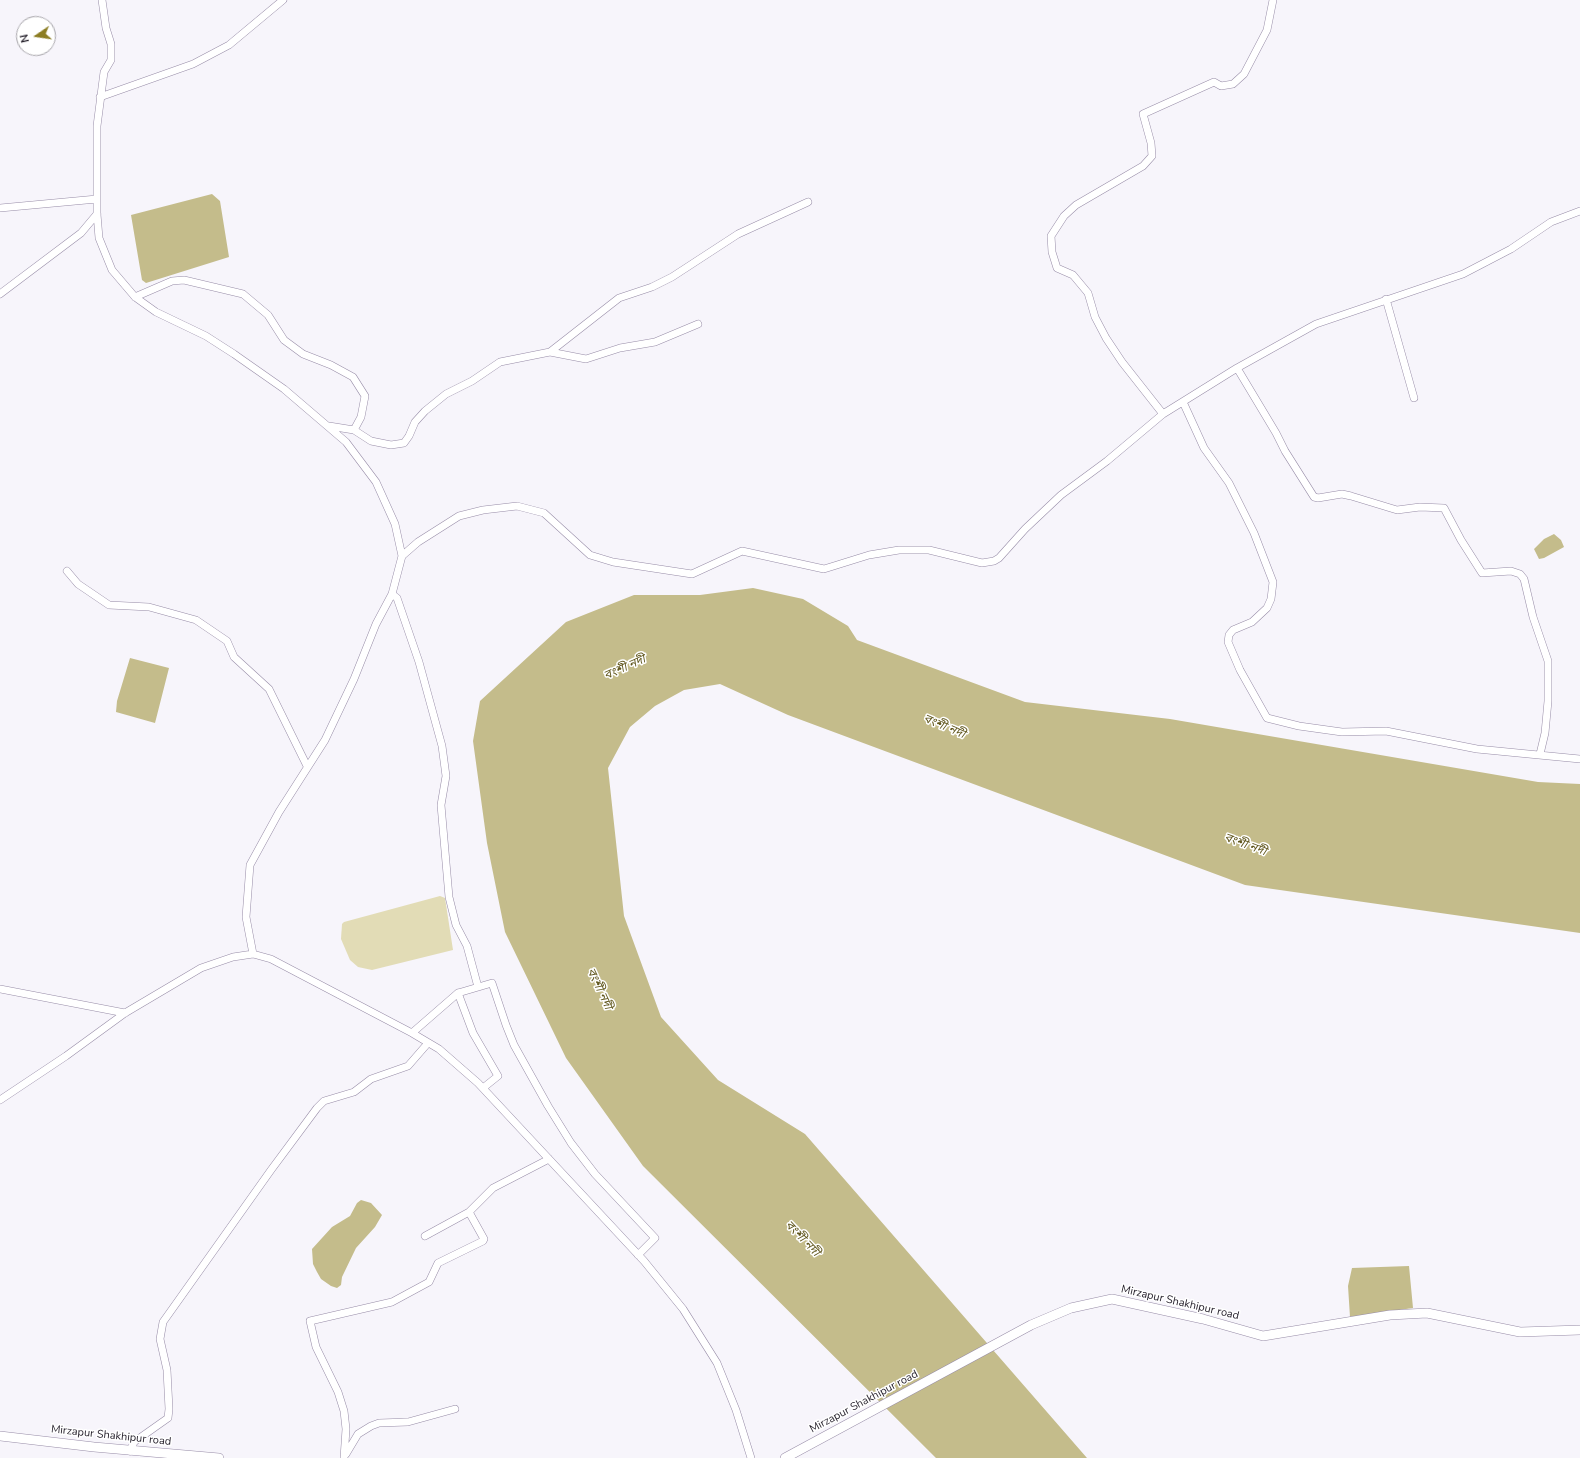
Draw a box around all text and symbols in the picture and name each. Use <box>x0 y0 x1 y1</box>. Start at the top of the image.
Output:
north arrow <box>16 16 56 56</box>
text: N <box>17 33 33 44</box>
water label: বংশী নদী <box>602 652 648 684</box>
water label: বংশী নদী <box>921 712 967 742</box>
water label: বংশী নদী <box>1222 831 1268 859</box>
water label: বংশী নদী <box>583 966 615 1012</box>
water label: বংশী নদী <box>782 1218 822 1260</box>
street label: Mirzapur Shakhipur road <box>1120 1283 1240 1323</box>
street label: Mirzapur Shakhipur road <box>808 1368 920 1436</box>
street label: Mirzapur Shakhipur road <box>50 1423 172 1449</box>

